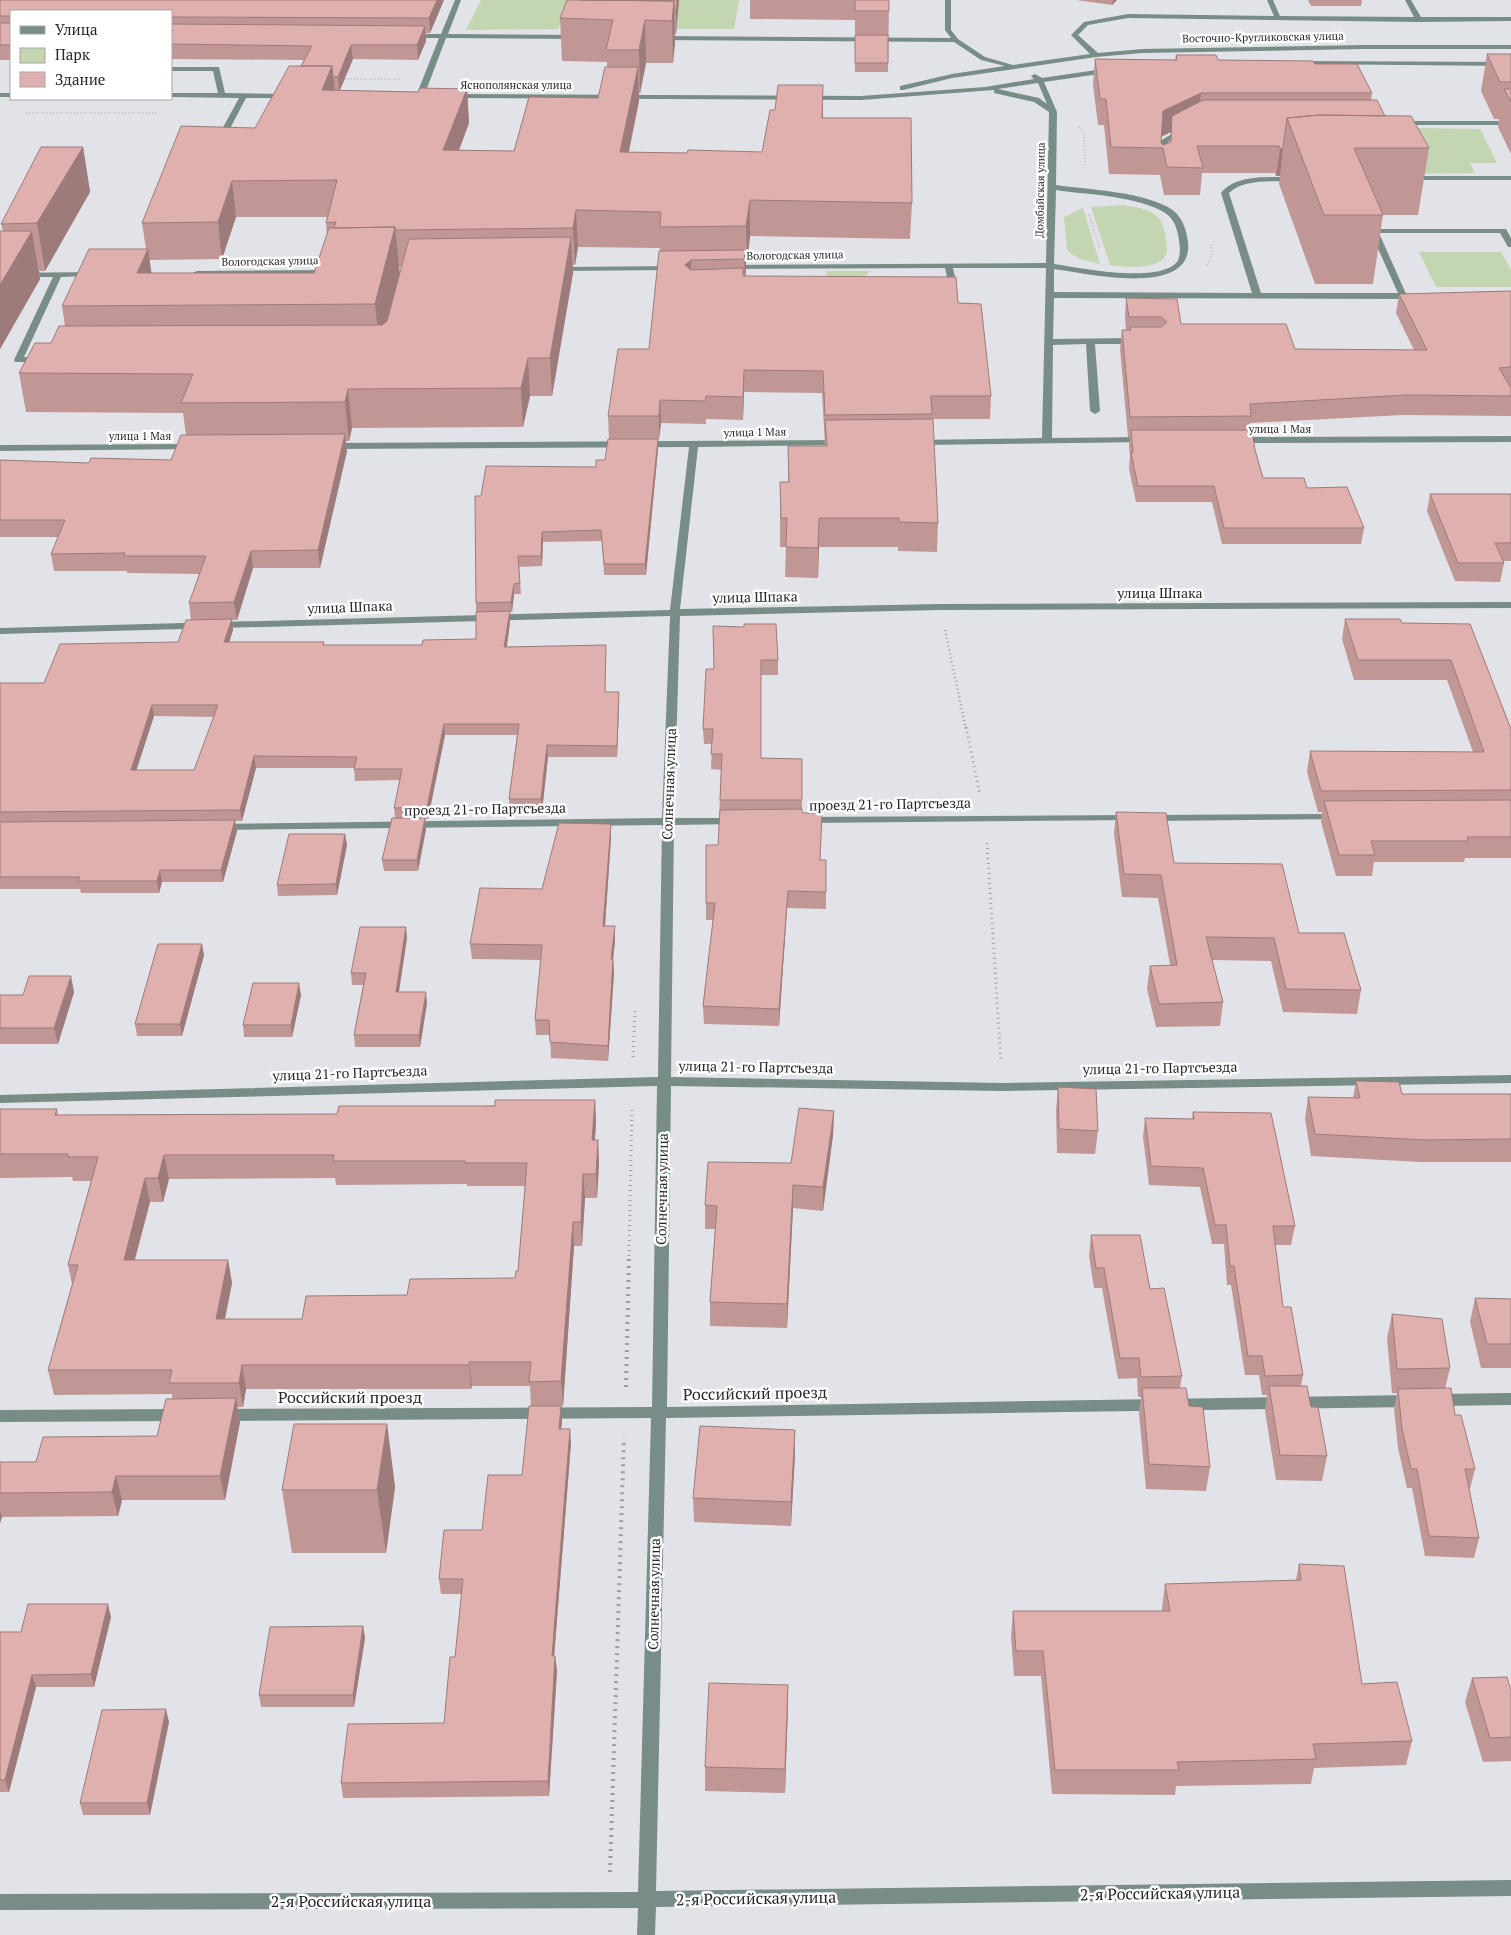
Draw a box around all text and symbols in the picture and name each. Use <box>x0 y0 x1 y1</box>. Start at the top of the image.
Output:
legend <box>10 10 172 100</box>
text: Улица <box>55 19 98 39</box>
street label: Восточно-Кругликовская улица <box>1182 29 1344 45</box>
text: Парк <box>55 44 91 64</box>
text: Здание <box>55 69 105 89</box>
street label: Яснополянская улица <box>460 78 572 92</box>
street label: Домбайская улица <box>1032 142 1048 238</box>
street label: Вологодская улица <box>746 247 844 263</box>
street label: Вологодская улица <box>221 253 319 269</box>
street label: улица 1 Мая <box>1248 422 1311 436</box>
street label: улица 1 Мая <box>723 424 787 440</box>
street label: улица 1 Мая <box>108 429 171 443</box>
street label: улица Шпака <box>1116 583 1203 602</box>
street label: улица Шпака <box>711 586 798 607</box>
street label: улица Шпака <box>306 596 393 618</box>
street label: Солнечная улица <box>657 728 680 840</box>
street label: проезд 21-го Партсъезда <box>809 793 971 814</box>
street label: проезд 21-го Партсъезда <box>404 798 566 819</box>
street label: улица 21-го Партсъезда <box>677 1056 834 1077</box>
street label: улица 21-го Партсъезда <box>1081 1057 1238 1078</box>
street label: улица 21-го Партсъезда <box>271 1060 428 1085</box>
street label: Солнечная улица <box>651 1133 672 1245</box>
street label: Российский проезд <box>683 1381 827 1405</box>
street label: Российский проезд <box>278 1386 422 1408</box>
street label: Солнечная улица <box>643 1538 664 1650</box>
street label: 2-я Российская улица <box>1080 1881 1240 1905</box>
street label: 2-я Российская улица <box>676 1886 836 1910</box>
street label: 2-я Российская улица <box>271 1890 431 1912</box>

